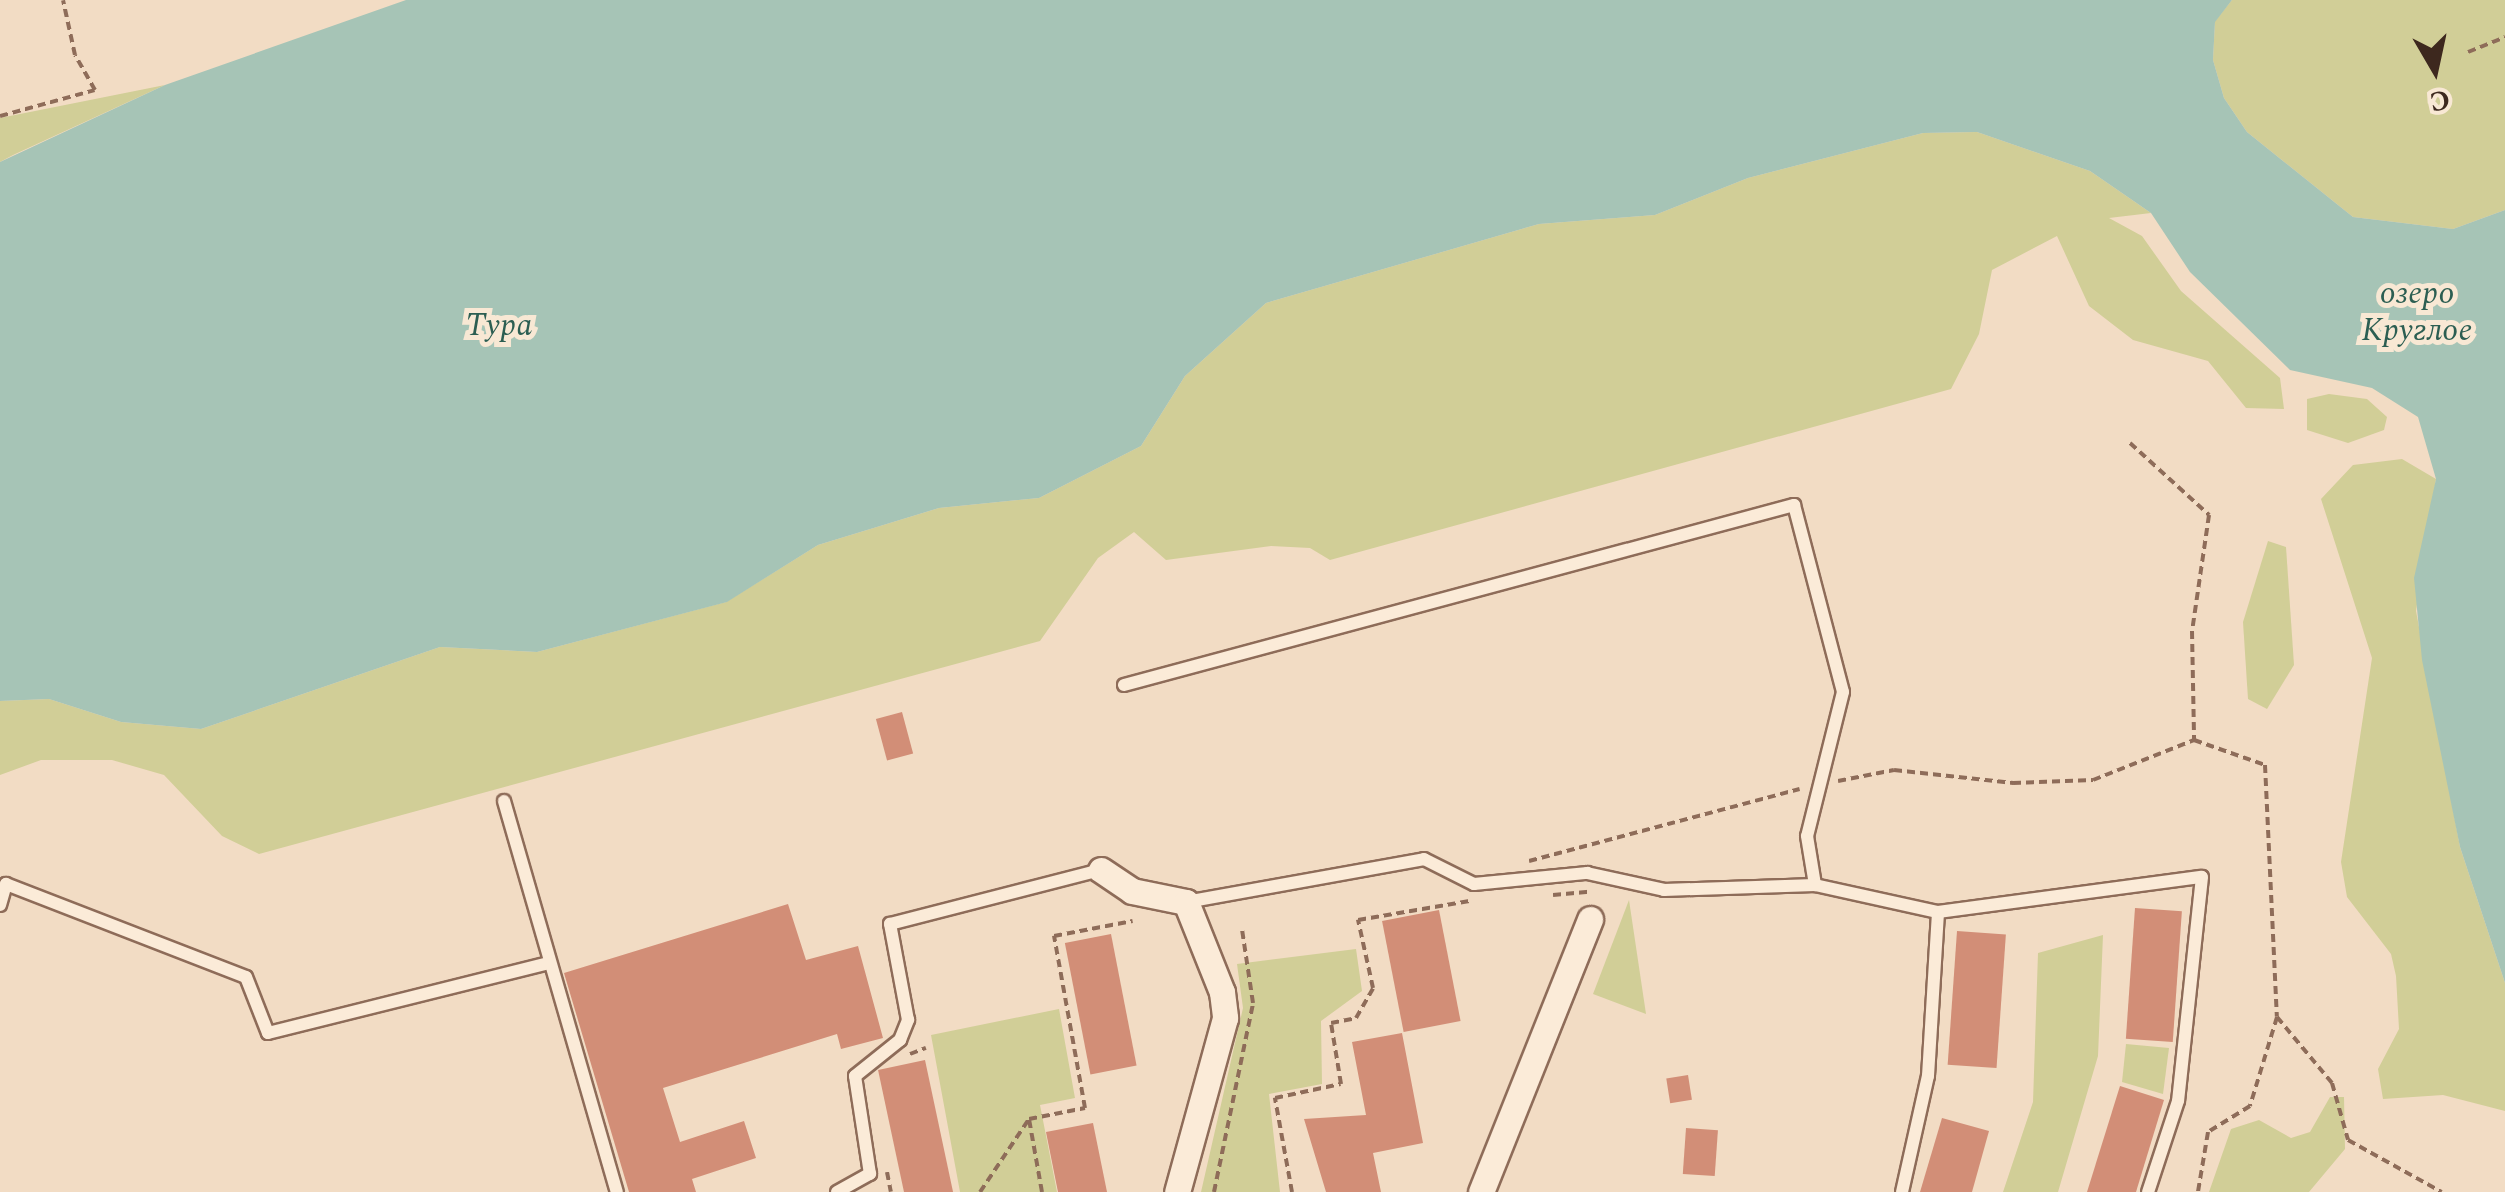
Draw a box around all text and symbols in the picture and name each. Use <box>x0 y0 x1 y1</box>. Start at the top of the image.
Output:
north arrow <box>2385 20 2485 120</box>
text: С <box>2427 77 2453 123</box>
water label: озеро Круглое <box>2362 276 2472 351</box>
water label: Тура <box>466 307 532 345</box>

